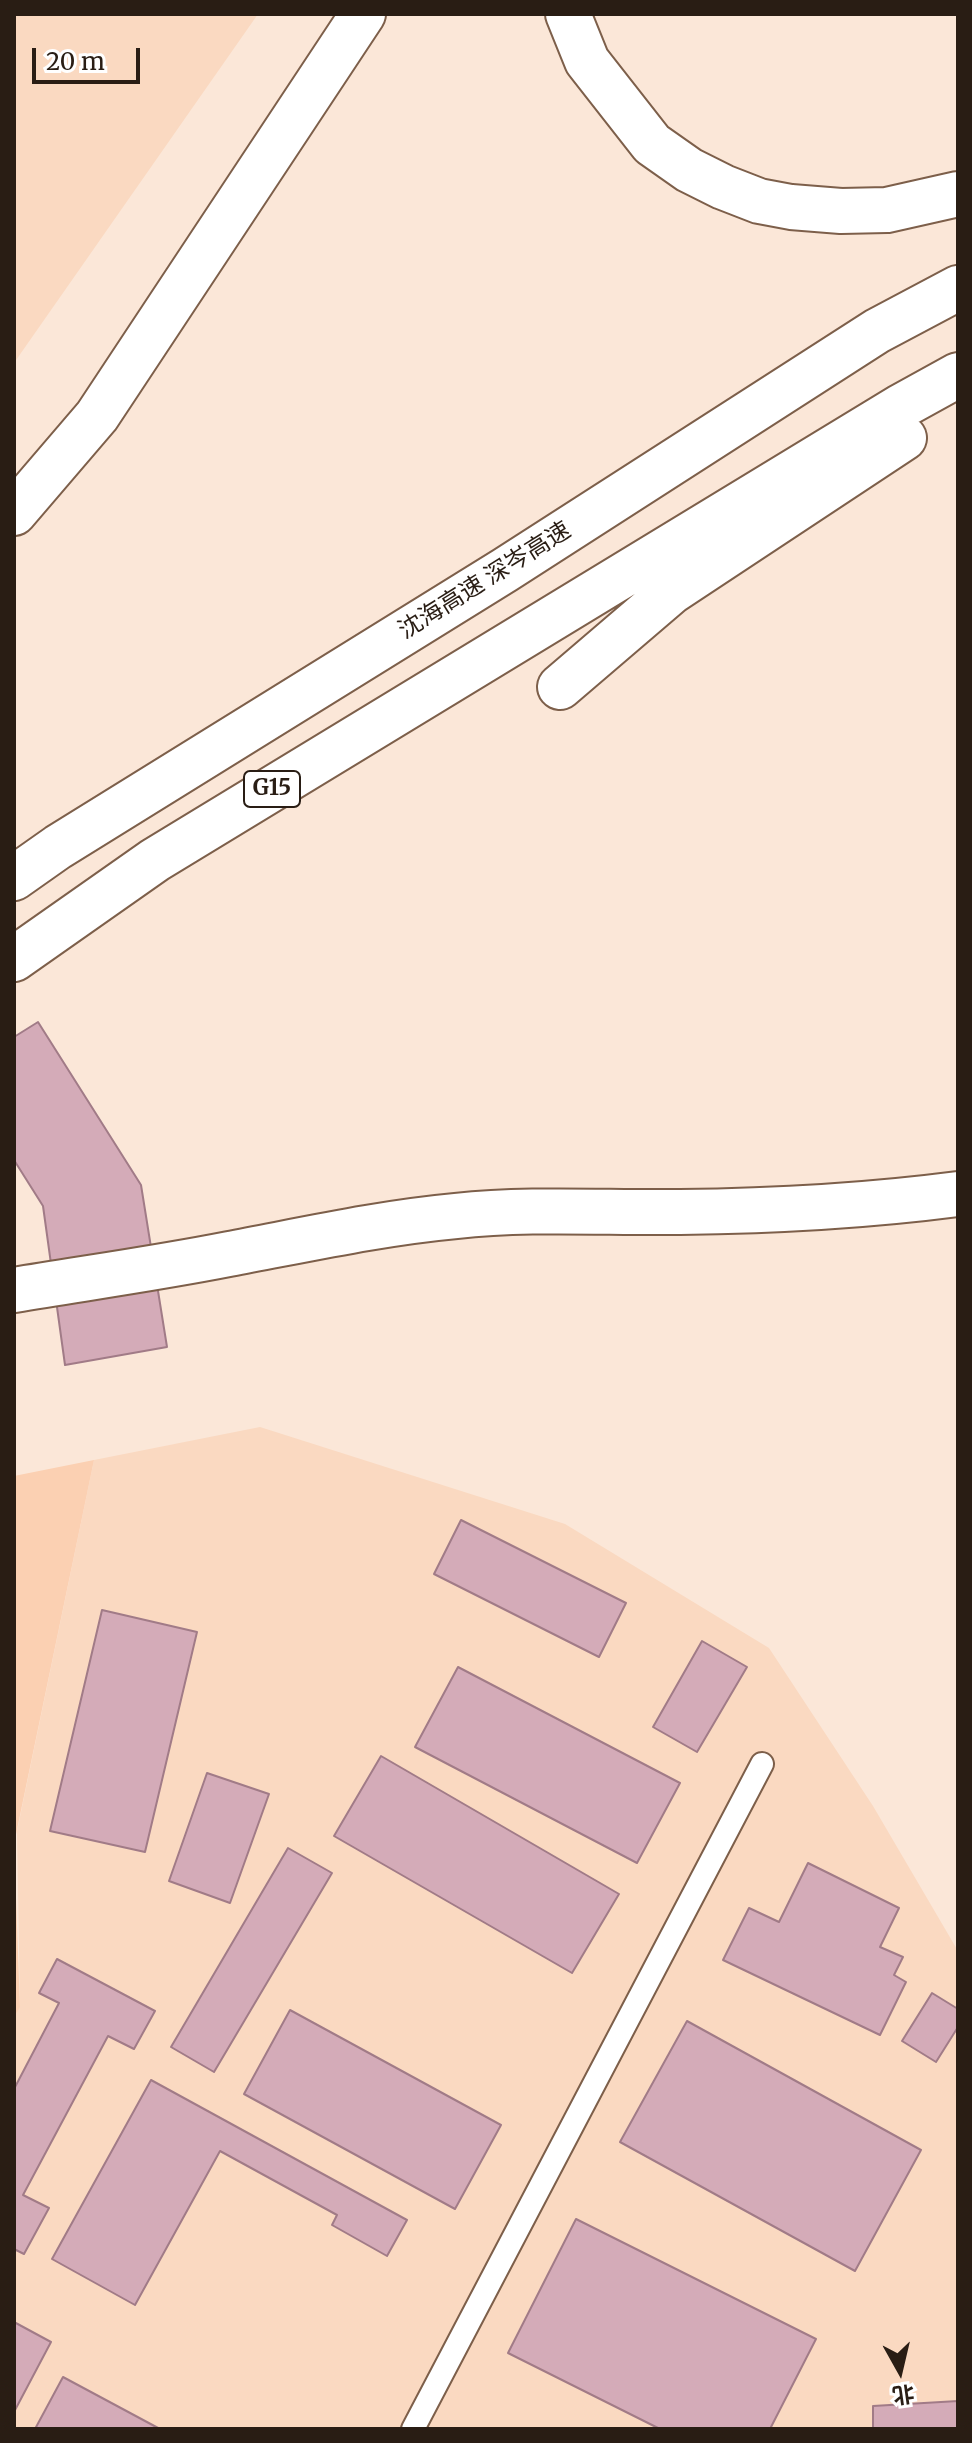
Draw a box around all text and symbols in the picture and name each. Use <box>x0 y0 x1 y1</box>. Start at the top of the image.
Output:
scale bar <box>36 32 144 82</box>
text: 20 m <box>46 46 105 77</box>
street label: 沈海高速 深岑高速 <box>394 516 576 646</box>
road number: G15 <box>244 771 300 807</box>
north arrow <box>860 2331 940 2411</box>
text: 北 <box>890 2379 916 2410</box>

